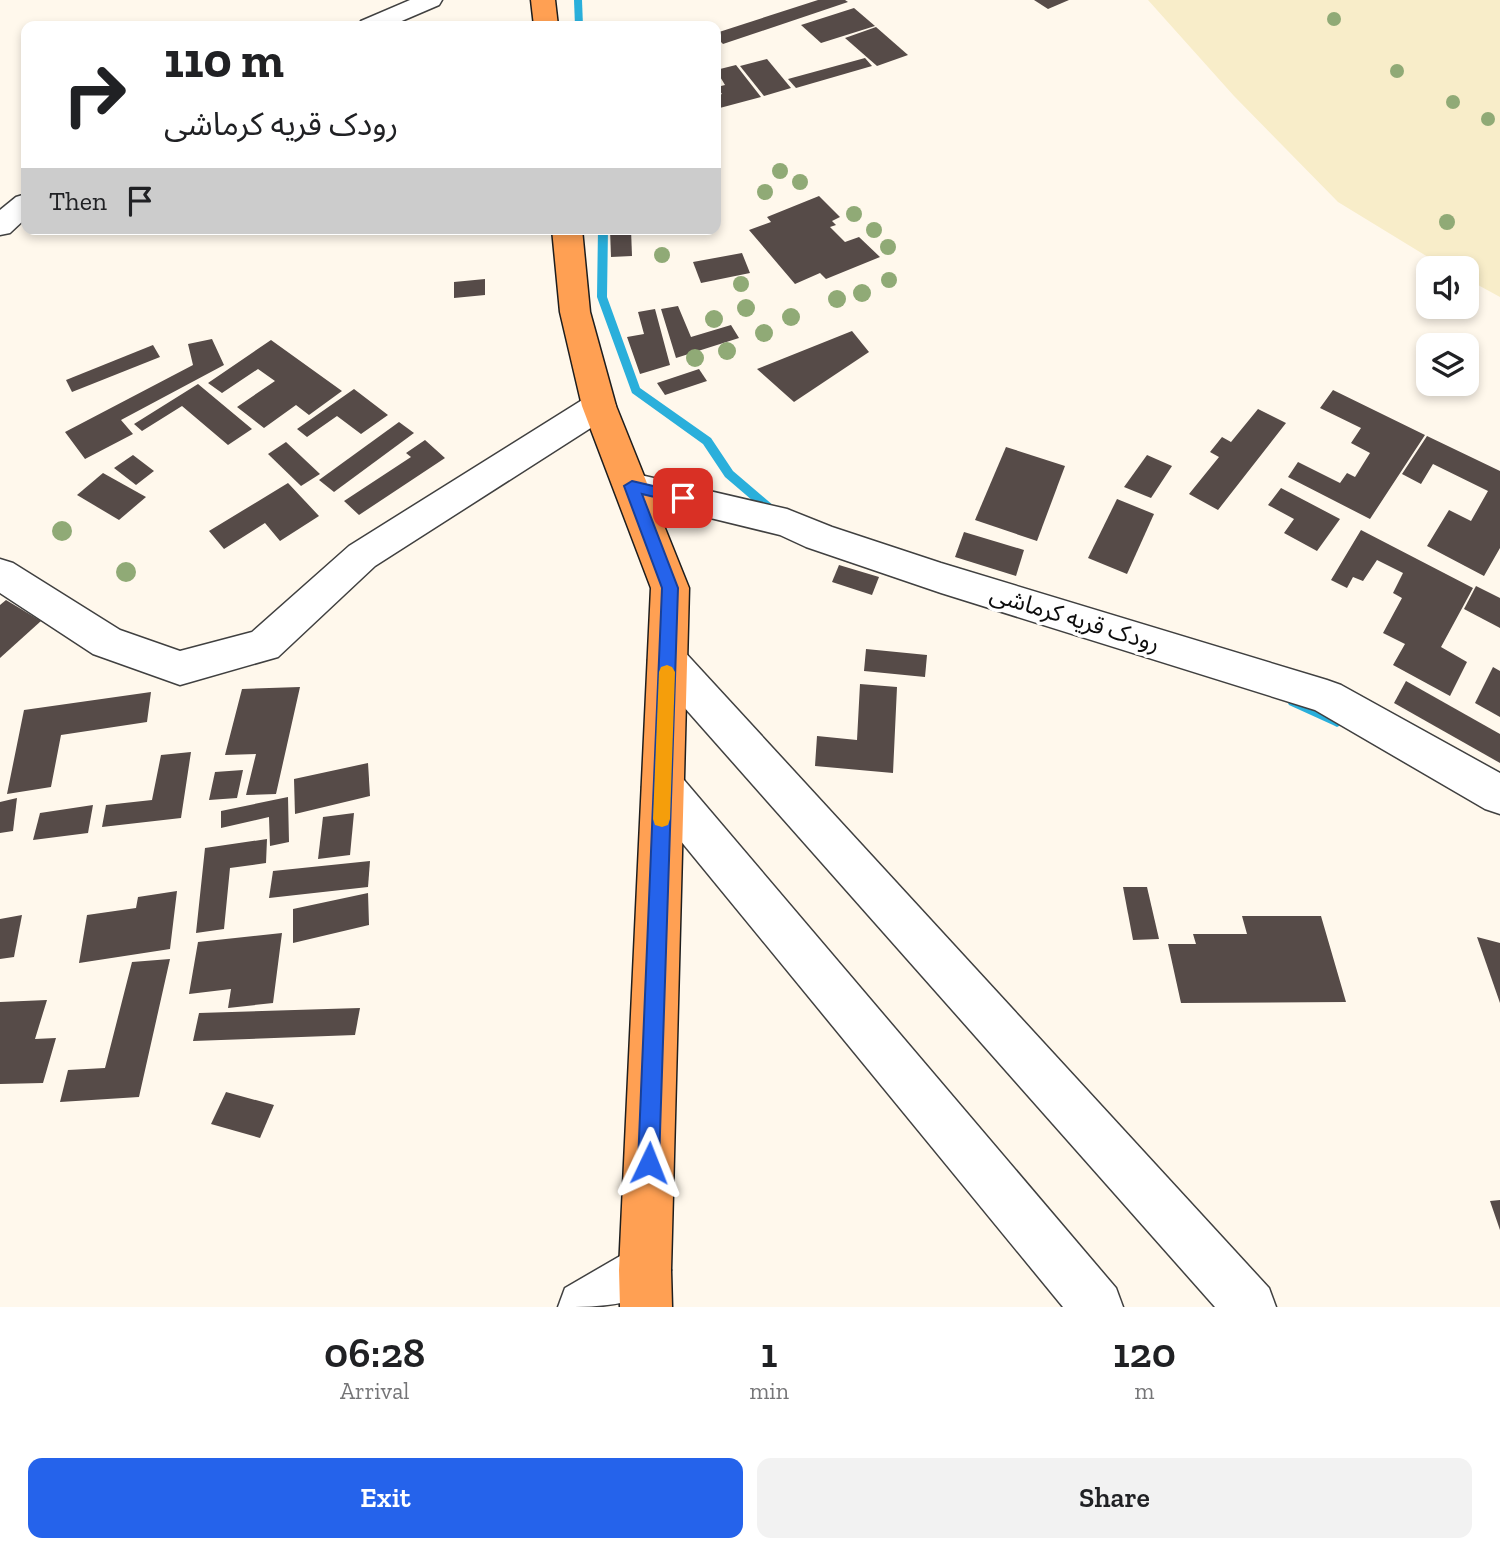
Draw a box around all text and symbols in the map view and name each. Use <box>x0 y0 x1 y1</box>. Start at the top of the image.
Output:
text: 110 m <box>164 31 284 90</box>
icon: right <box>49 49 140 140</box>
text: رودک قریه کرماشی <box>164 105 398 143</box>
icon: arrive <box>121 182 159 220</box>
text: Then <box>49 185 107 217</box>
map controls <box>1416 256 1479 396</box>
button: sound <box>1416 256 1479 319</box>
button: layers <box>1416 333 1479 396</box>
pin <box>653 468 713 528</box>
icon: arrive <box>664 479 702 517</box>
street label: رودک قریه کرماشی <box>987 578 1163 658</box>
position arrow <box>612 1126 686 1200</box>
text: 06:28 <box>324 1327 425 1378</box>
text: 1 <box>761 1327 778 1378</box>
text: 120 <box>1113 1327 1176 1378</box>
text: Arrival <box>340 1377 409 1405</box>
text: min <box>749 1377 789 1405</box>
text: m <box>1135 1377 1154 1405</box>
button: Exit <box>28 1458 743 1538</box>
button: Share <box>757 1458 1472 1538</box>

